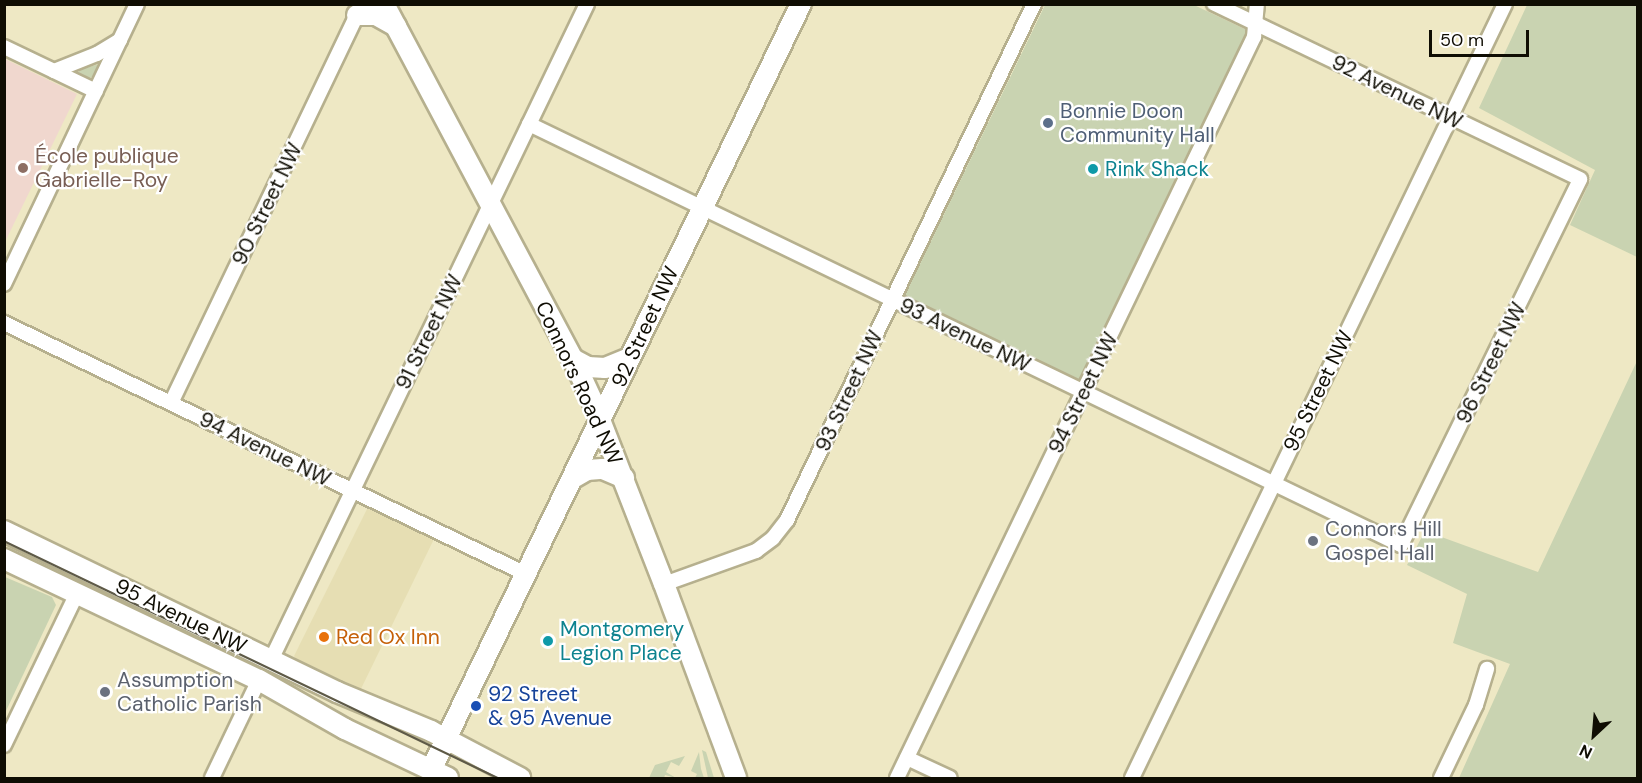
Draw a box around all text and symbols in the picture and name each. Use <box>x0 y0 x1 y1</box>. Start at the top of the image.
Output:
scale bar <box>1432 18 1532 56</box>
text: 50 m <box>1440 28 1484 52</box>
street label: 92 Avenue NW <box>1328 49 1466 135</box>
place label: Bonnie Doon Community Hall <box>1060 98 1215 148</box>
marker: Bonnie Doon Community Hall <box>1041 116 1055 130</box>
street label: 90 Street NW <box>227 139 307 269</box>
place label: École publique Gabrielle-Roy <box>35 143 179 193</box>
place label: Rink Shack <box>1105 156 1209 182</box>
marker: École publique Gabrielle-Roy <box>16 161 30 175</box>
marker: Rink Shack <box>1086 162 1100 176</box>
street label: 92 Street NW <box>606 263 684 391</box>
street label: 91 Street NW <box>390 270 468 394</box>
street label: 93 Avenue NW <box>895 292 1035 378</box>
street label: Connors Road NW <box>530 297 628 469</box>
street label: 96 Street NW <box>1451 298 1531 428</box>
street label: 93 Street NW <box>810 326 888 456</box>
street label: 95 Street NW <box>1278 326 1358 456</box>
street label: 94 Street NW <box>1043 328 1123 458</box>
street label: 94 Avenue NW <box>195 406 335 492</box>
place label: Connors Hill Gospel Hall <box>1325 516 1442 566</box>
marker: Connors Hill Gospel Hall <box>1306 534 1320 548</box>
street label: 95 Avenue NW <box>111 573 251 659</box>
place label: Montgomery Legion Place <box>560 616 684 666</box>
place label: Red Ox Inn <box>336 624 440 650</box>
marker: Red Ox Inn <box>317 630 331 644</box>
marker: Montgomery Legion Place <box>541 634 555 648</box>
place label: Assumption Catholic Parish <box>117 667 262 717</box>
place label: 92 Street & 95 Avenue <box>488 681 612 731</box>
marker: Assumption Catholic Parish <box>98 685 112 699</box>
marker: 92 Street & 95 Avenue <box>469 699 483 713</box>
north arrow <box>1564 705 1624 765</box>
text: N <box>1576 740 1596 764</box>

